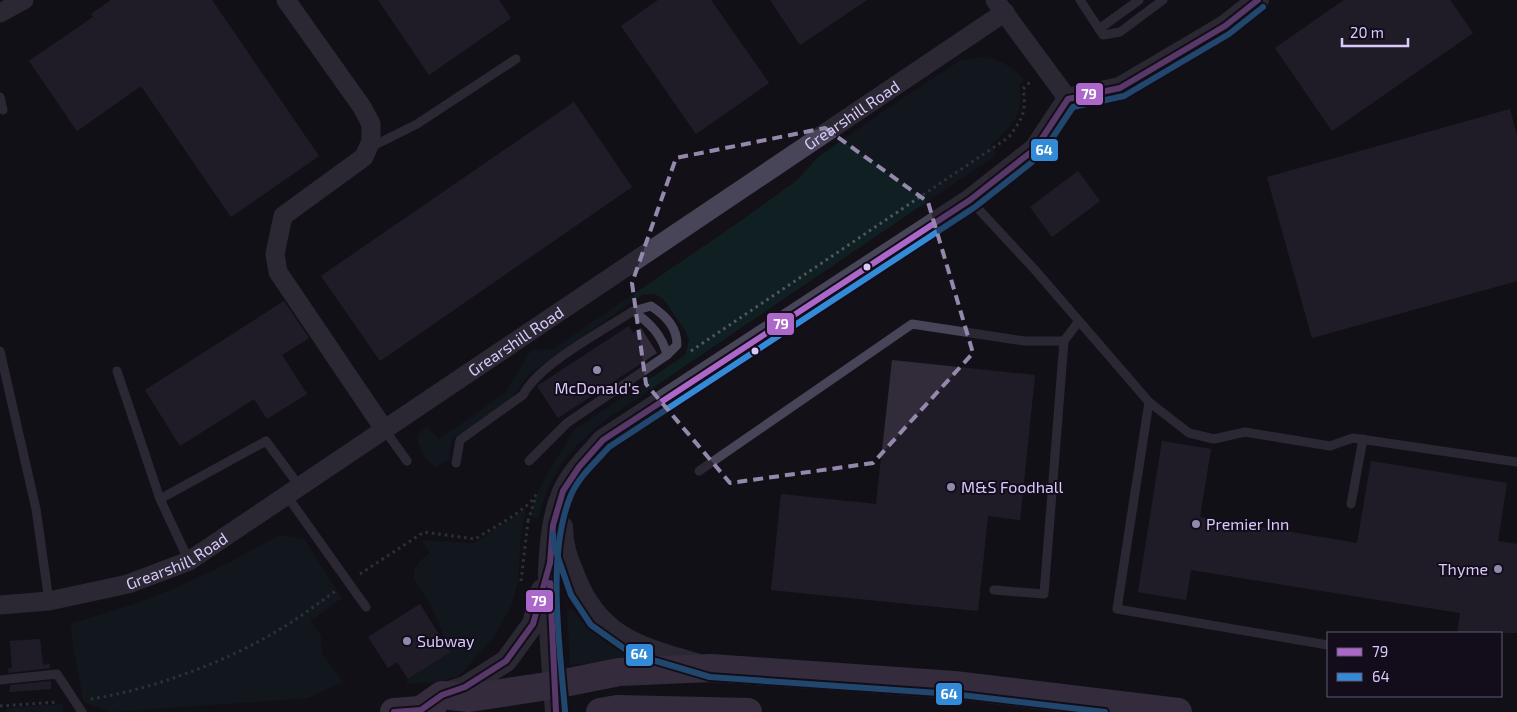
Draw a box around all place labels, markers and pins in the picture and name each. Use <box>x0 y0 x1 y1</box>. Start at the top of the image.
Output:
unlabelled marker <box>862 262 872 272</box>
unlabelled marker <box>750 346 760 356</box>
marker: McDonald's <box>591 364 603 376</box>
place label: McDonald's <box>554 378 640 397</box>
place label: M&S Foodhall <box>961 477 1063 496</box>
marker: M&S Foodhall <box>945 481 957 493</box>
place label: Premier Inn <box>1206 514 1289 533</box>
marker: Premier Inn <box>1190 518 1202 530</box>
place label: Thyme <box>1438 559 1488 578</box>
marker: Thyme <box>1492 563 1504 575</box>
place label: Subway <box>417 631 475 650</box>
marker: Subway <box>401 635 413 647</box>

